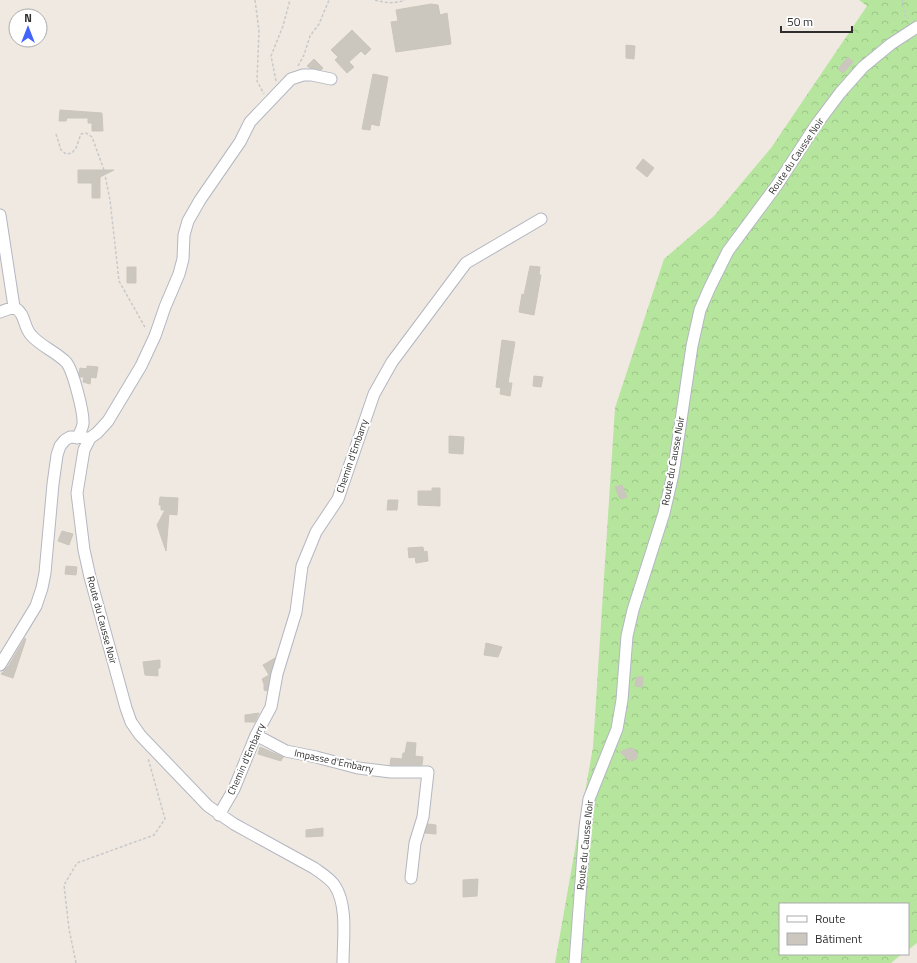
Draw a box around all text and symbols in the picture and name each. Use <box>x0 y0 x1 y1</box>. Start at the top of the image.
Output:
north arrow <box>8 8 48 48</box>
scale bar <box>781 8 852 34</box>
text: N <box>24 10 32 26</box>
text: 50 m <box>787 12 813 31</box>
street label: Route du Causse Noir <box>765 114 828 198</box>
street label: Route du Causse Noir <box>658 415 688 507</box>
street label: Chemin d'Embarry <box>332 417 372 495</box>
street label: Route du Causse Noir <box>83 575 121 666</box>
street label: Chemin d'Embarry <box>223 721 269 797</box>
street label: Impasse d'Embarry <box>293 745 375 777</box>
street label: Route du Causse Noir <box>573 799 597 891</box>
legend <box>779 903 909 955</box>
text: Route <box>815 909 845 928</box>
text: Bâtiment <box>815 929 863 948</box>

